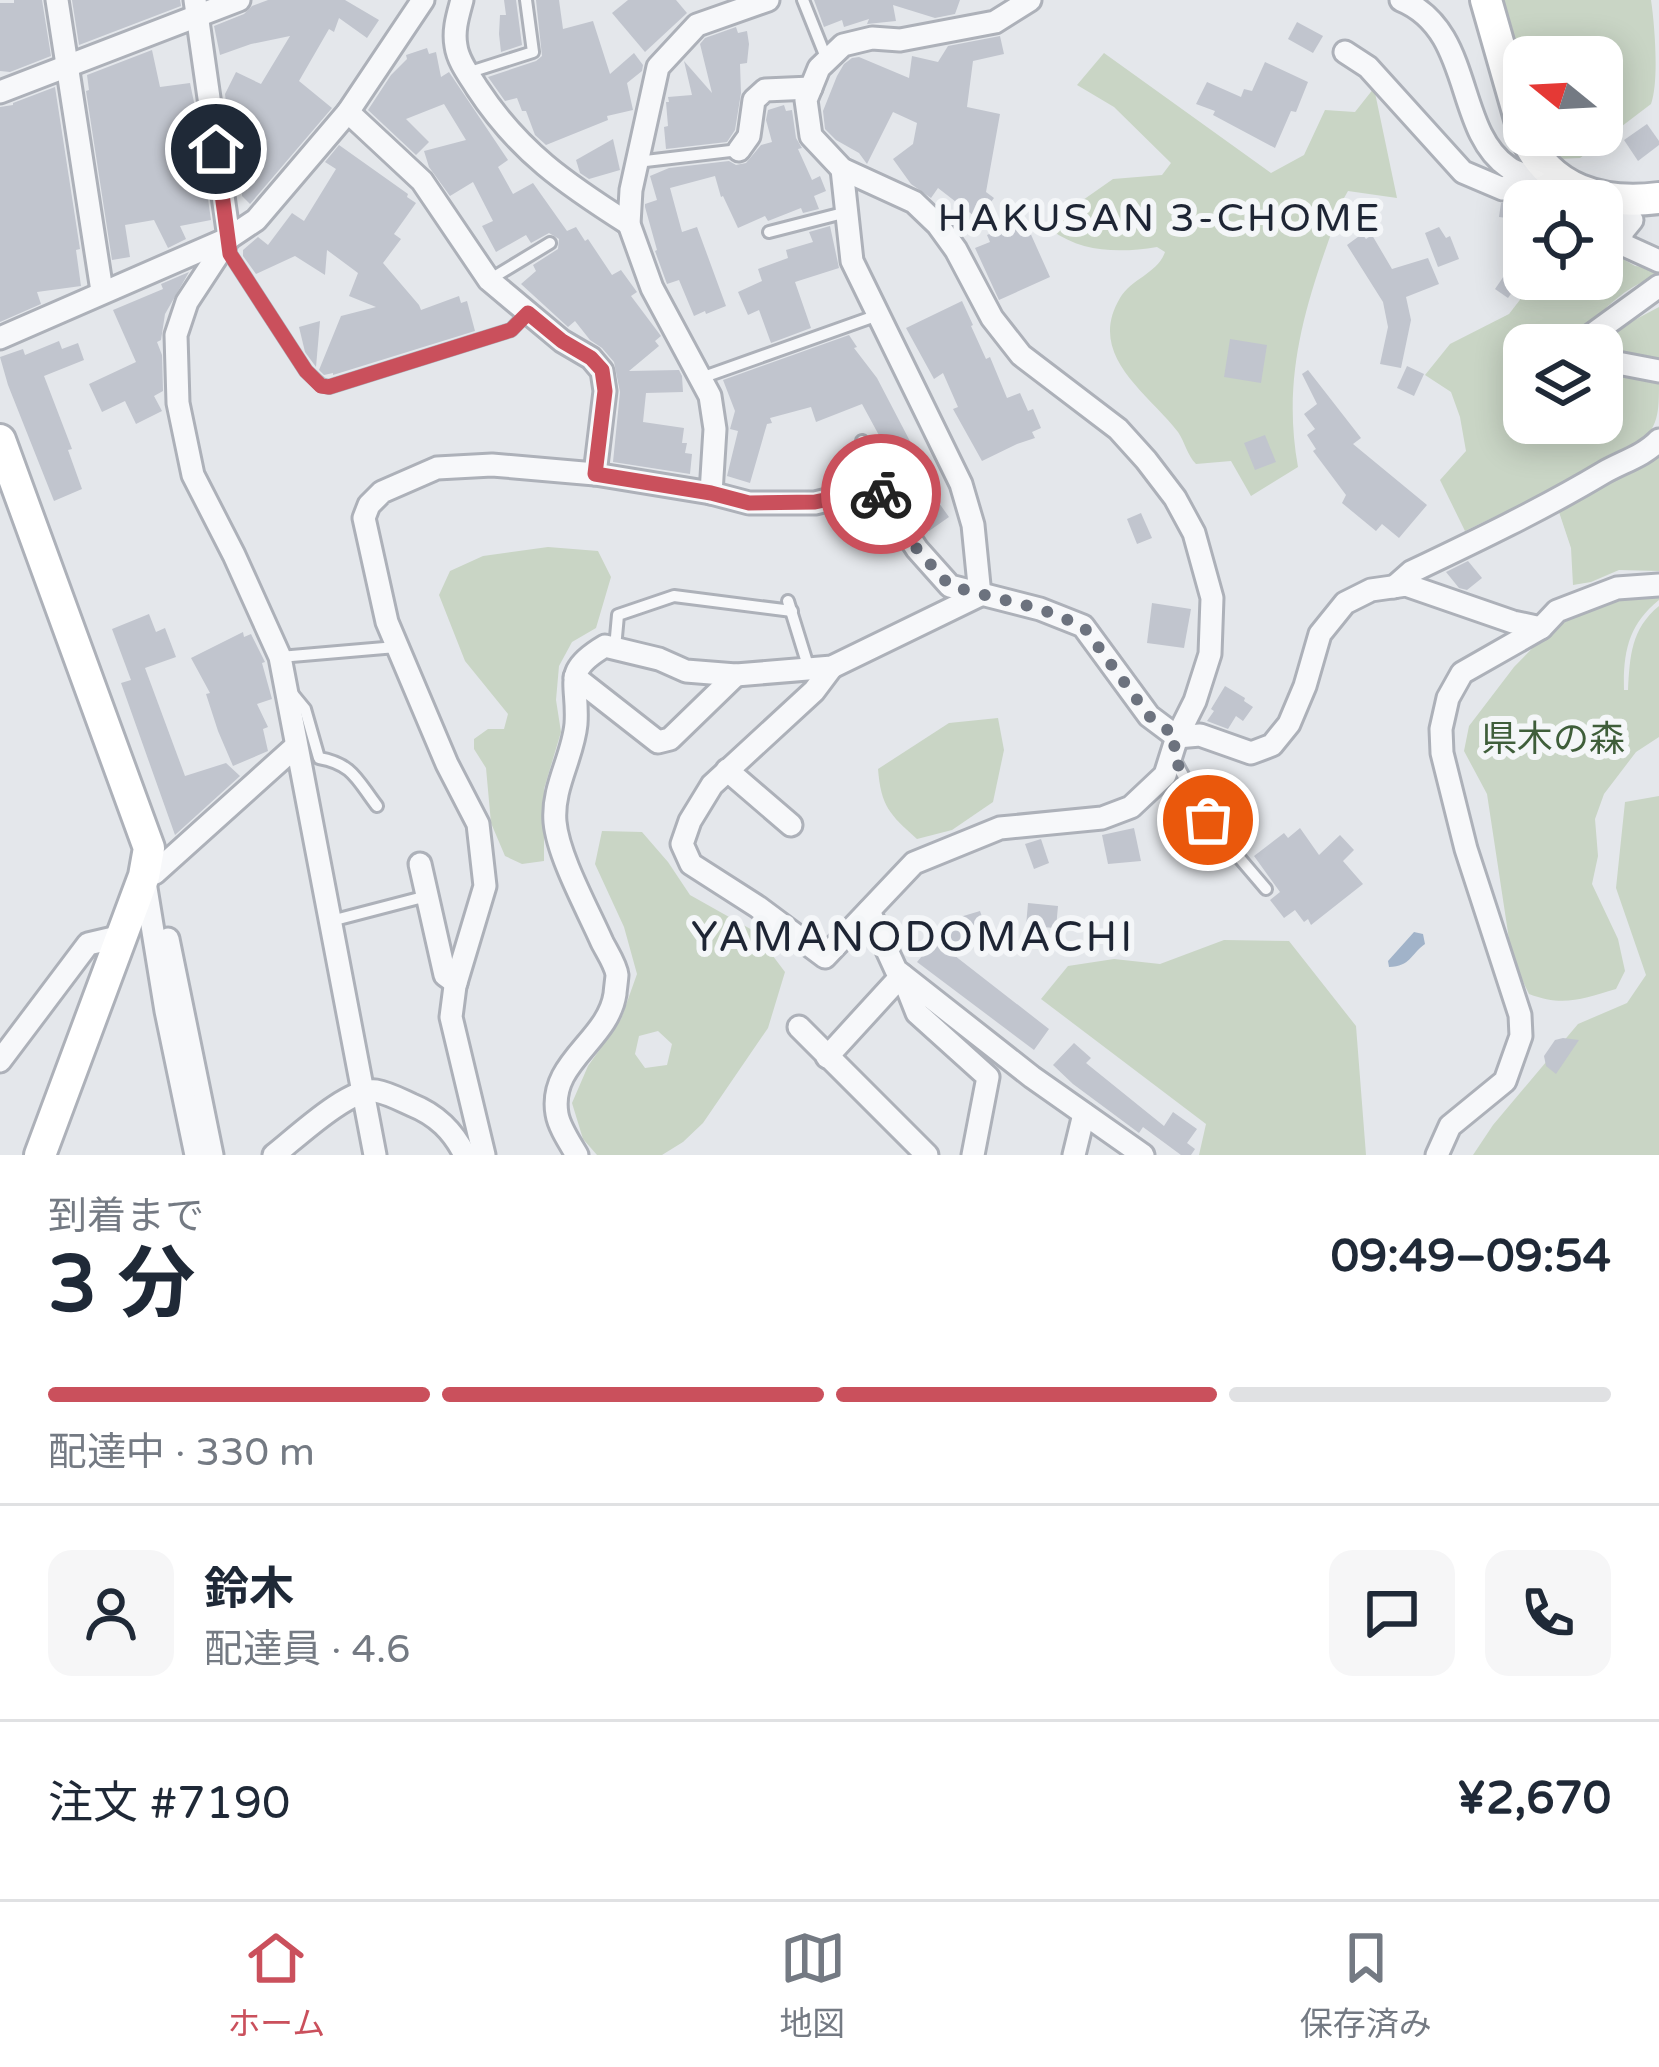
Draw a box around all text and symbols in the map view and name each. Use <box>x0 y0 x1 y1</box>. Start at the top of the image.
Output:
north arrow <box>1503 36 1623 156</box>
map controls <box>1503 36 1623 444</box>
pin <box>165 98 267 200</box>
icon: home <box>183 116 249 182</box>
button: locate <box>1503 180 1623 300</box>
district label: HAKUSAN 3-CHOME <box>938 195 1382 242</box>
button: layers <box>1503 324 1623 444</box>
courier <box>821 434 941 554</box>
icon: bike <box>848 461 914 527</box>
park label: 県木の森 <box>1481 718 1625 761</box>
pin <box>1157 769 1259 871</box>
icon: bag <box>1175 787 1241 853</box>
district label: YAMANODOMACHI <box>691 912 1135 963</box>
text: 到着まで <box>48 1193 204 1240</box>
text: 09:49–09:54 <box>1331 1230 1611 1284</box>
text: 3 分 <box>48 1238 195 1332</box>
text: 配達中 · 330 m <box>48 1429 315 1476</box>
button: person <box>48 1550 174 1676</box>
button: chat <box>1329 1550 1455 1676</box>
button: phone <box>1485 1550 1611 1676</box>
text: 鈴木 <box>204 1563 294 1617</box>
text: 配達員 · 4.6 <box>204 1626 411 1673</box>
text: ¥2,670 <box>1457 1772 1611 1826</box>
text: 注文 #7190 <box>48 1777 290 1831</box>
tab: ホーム <box>227 1925 325 2045</box>
tab: 地図 <box>780 1925 846 2045</box>
tab: 保存済み <box>1300 1925 1432 2045</box>

